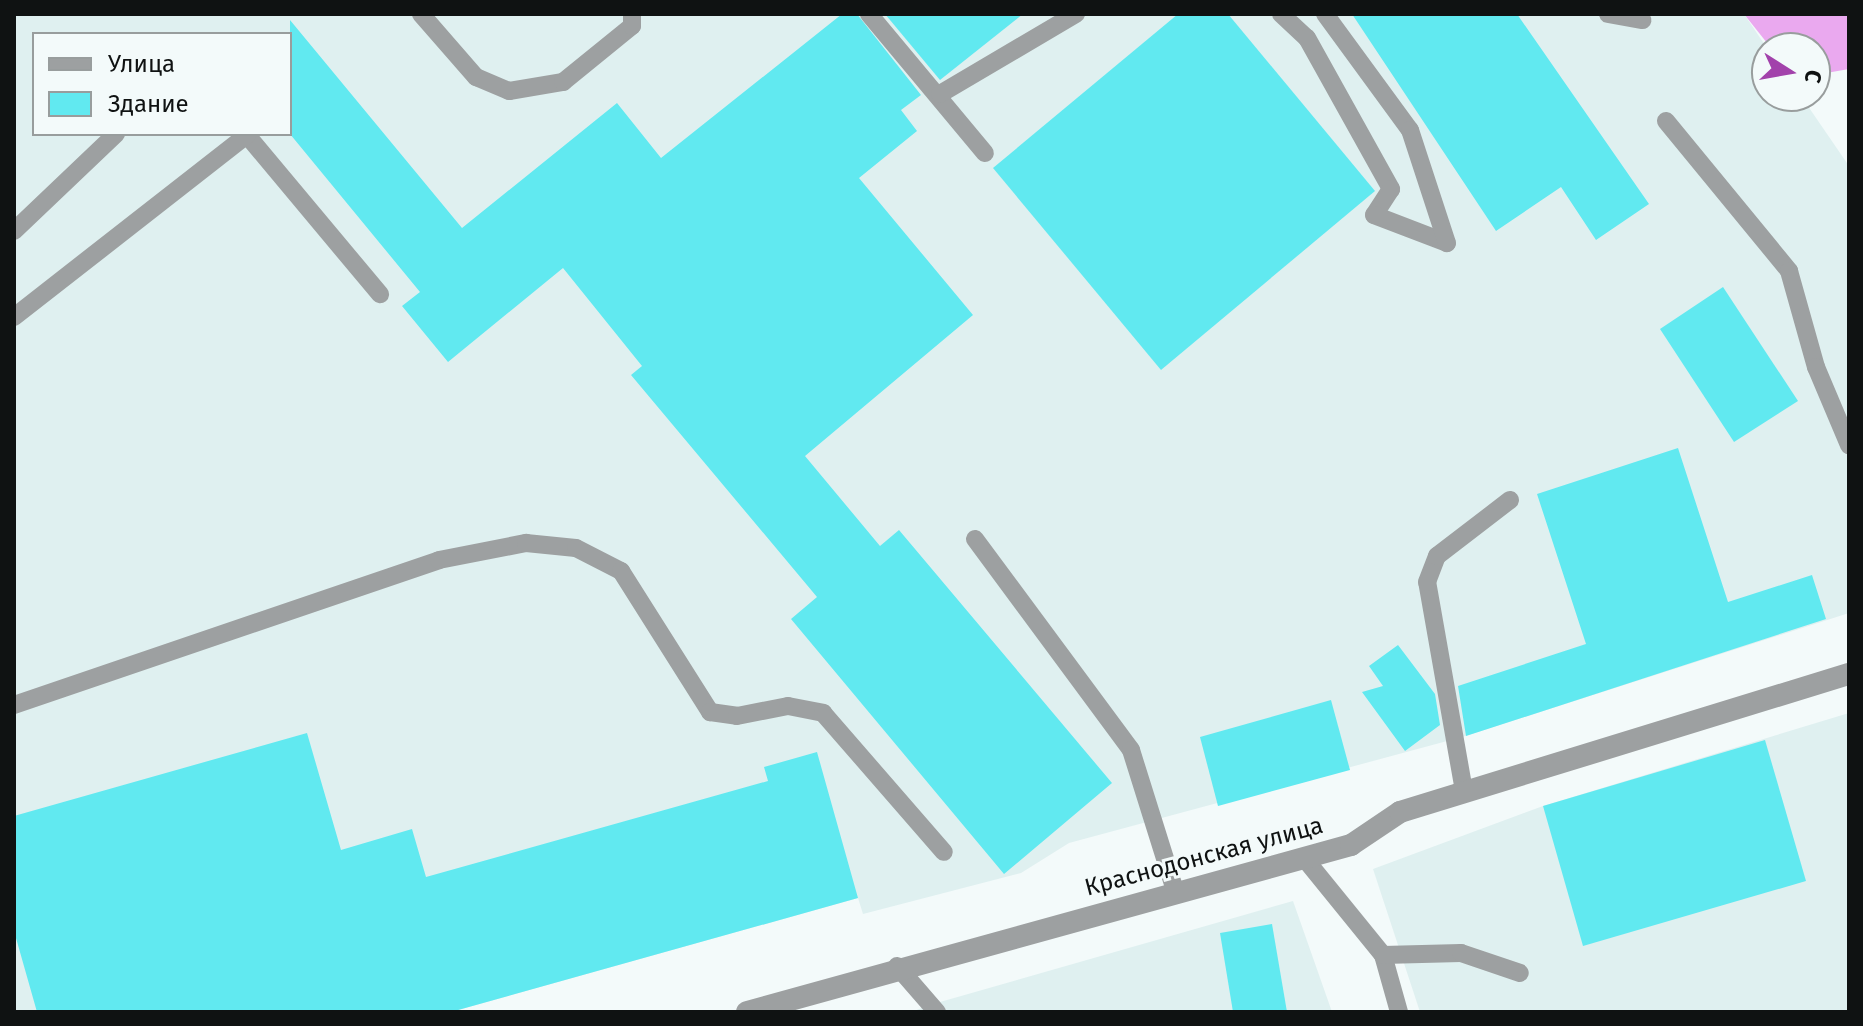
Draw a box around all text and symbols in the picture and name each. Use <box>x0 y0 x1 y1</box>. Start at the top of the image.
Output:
legend <box>32 32 292 136</box>
north arrow <box>1751 32 1831 112</box>
text: Улица <box>108 50 175 78</box>
text: С <box>1799 68 1828 85</box>
text: Здание <box>108 90 189 118</box>
street label: Краснодонская улица <box>1082 811 1326 903</box>

